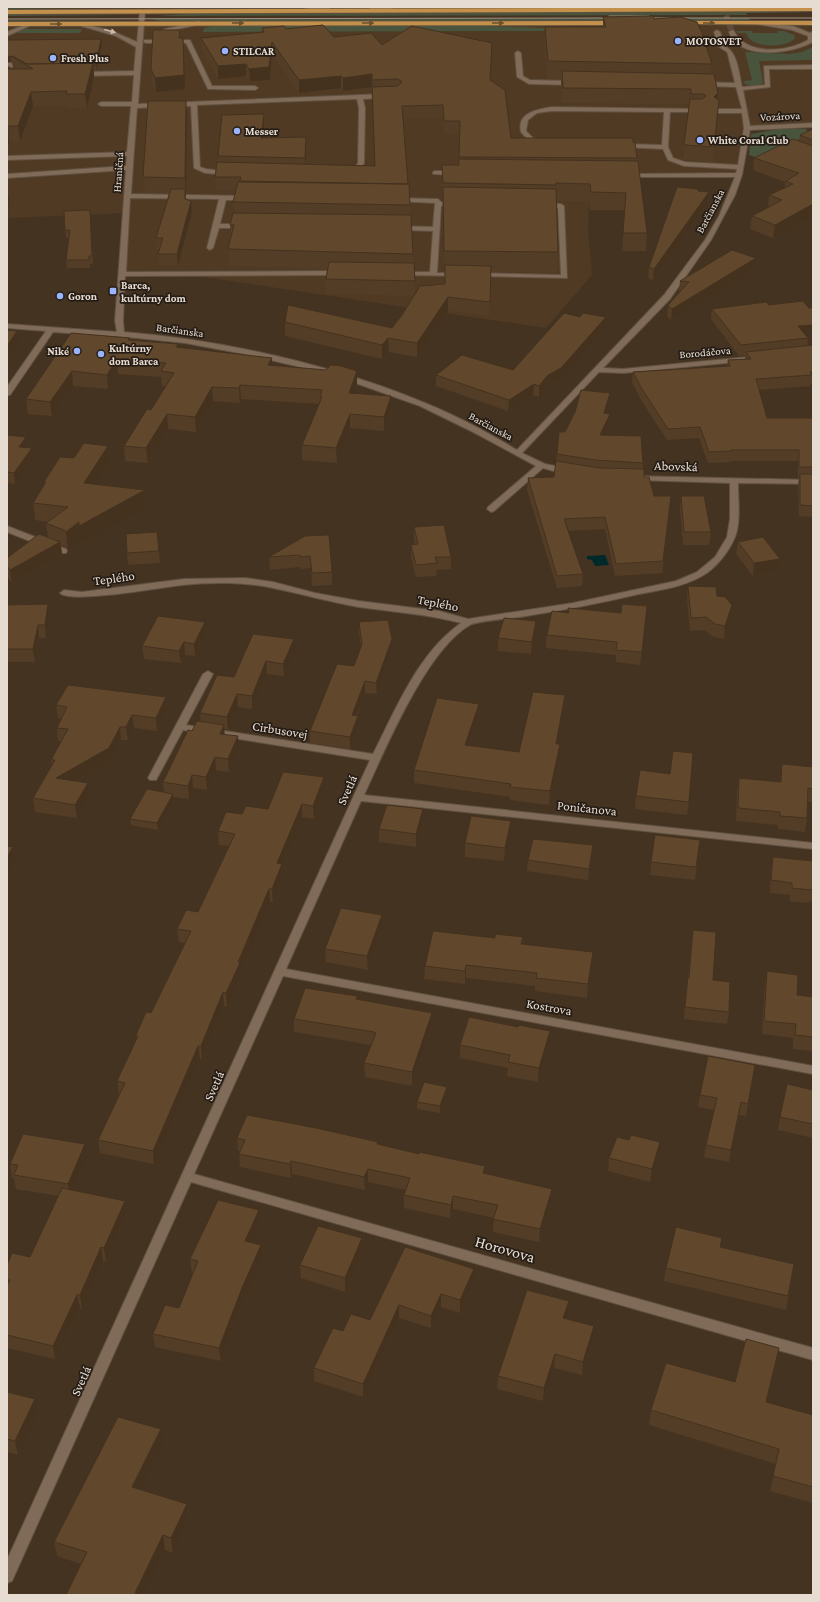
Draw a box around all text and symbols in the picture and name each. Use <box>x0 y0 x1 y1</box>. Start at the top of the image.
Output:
one-way arrow <box>232 20 245 26</box>
one-way arrow <box>362 20 375 26</box>
one-way arrow <box>492 20 505 26</box>
one-way arrow <box>703 20 716 26</box>
one-way arrow <box>50 21 63 27</box>
one-way arrow <box>104 29 116 35</box>
place label: MOTOSVET <box>686 35 742 47</box>
marker: MOTOSVET <box>673 36 683 46</box>
place label: STILCAR <box>233 45 275 57</box>
marker: STILCAR <box>220 46 230 56</box>
place label: Fresh Plus <box>61 52 109 64</box>
marker: Fresh Plus <box>48 53 58 63</box>
street label: Vozárova <box>760 109 800 123</box>
place label: Messer <box>245 125 279 137</box>
marker: Messer <box>232 126 242 136</box>
place label: White Coral Club <box>707 134 788 146</box>
marker: White Coral Club <box>695 135 705 145</box>
street label: Hraničná <box>111 151 125 193</box>
street label: Barčianska <box>693 187 727 235</box>
place label: Barca, kultúrny dom <box>121 279 186 304</box>
marker: Barca, kultúrny dom <box>108 286 118 296</box>
place label: Goron <box>68 290 98 302</box>
marker: Goron <box>55 291 65 301</box>
street label: Barčianska <box>155 321 205 339</box>
place label: Kultúrny dom Barca <box>109 342 159 367</box>
street label: Borodáčova <box>679 344 731 360</box>
place label: Niké <box>47 345 69 357</box>
marker: Niké <box>72 346 82 356</box>
marker: Kultúrny dom Barca <box>96 349 106 359</box>
street label: Barčianska <box>467 409 515 443</box>
street label: Abovská <box>654 458 698 474</box>
street label: Teplého <box>92 568 136 588</box>
street label: Teplého <box>416 592 460 614</box>
street label: Cirbusovej <box>251 718 309 743</box>
street label: Svetlá <box>334 773 360 807</box>
street label: Poničanova <box>556 797 618 819</box>
street label: Kostrova <box>525 996 573 1018</box>
street label: Svetlá <box>201 1069 227 1103</box>
street label: Horovova <box>473 1232 537 1266</box>
street label: Svetlá <box>68 1364 94 1398</box>

